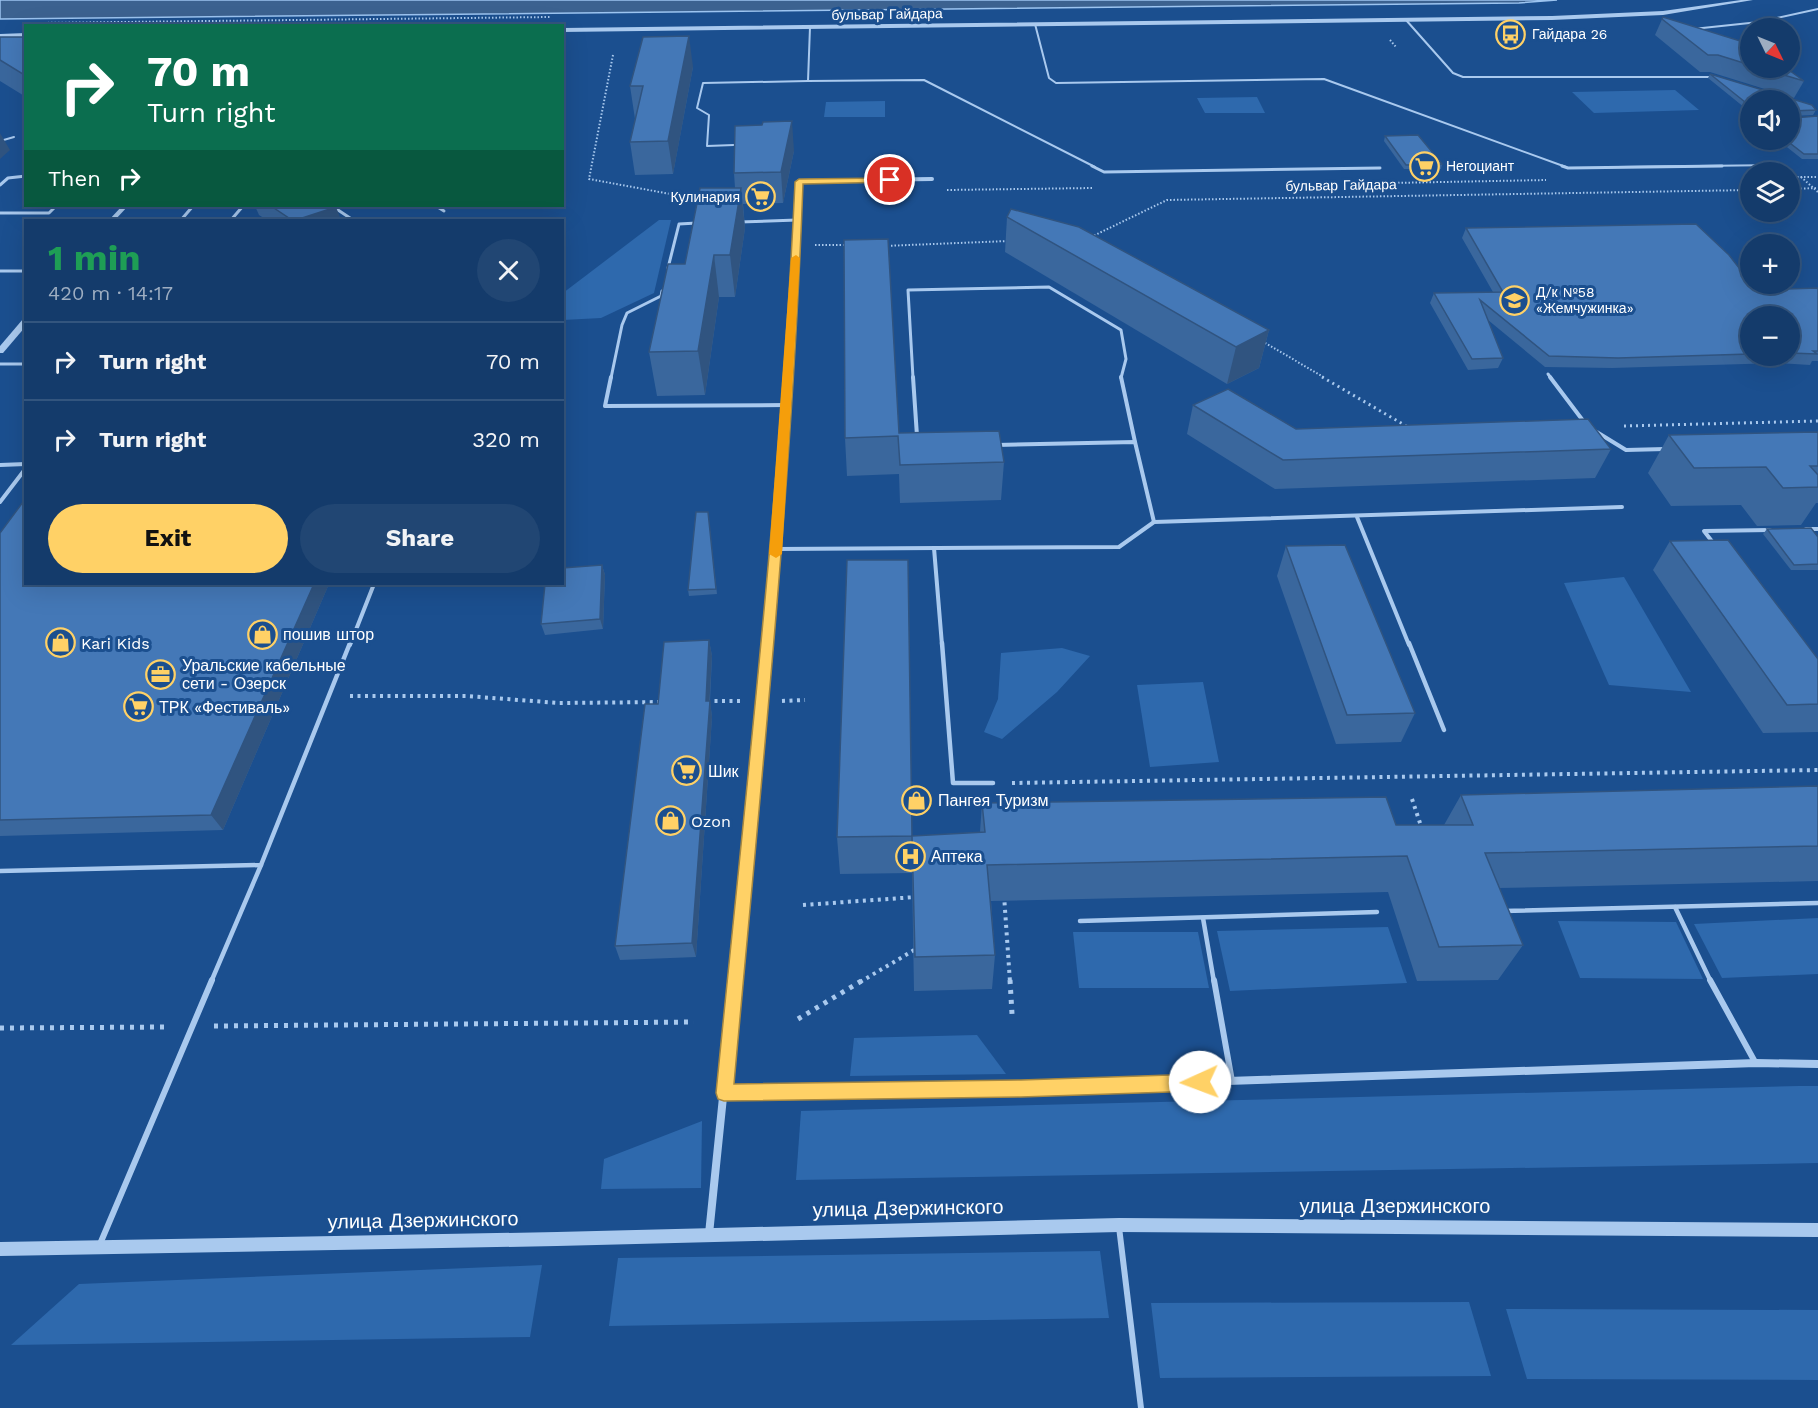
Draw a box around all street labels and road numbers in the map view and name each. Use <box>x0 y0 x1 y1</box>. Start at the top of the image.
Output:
street label: бульвар Гайдара <box>831 5 943 23</box>
street label: бульвар Гайдара <box>1285 176 1397 194</box>
street label: улица Дзержинского <box>812 1194 1004 1222</box>
street label: улица Дзержинского <box>1300 1194 1490 1218</box>
street label: улица Дзержинского <box>327 1206 519 1234</box>

